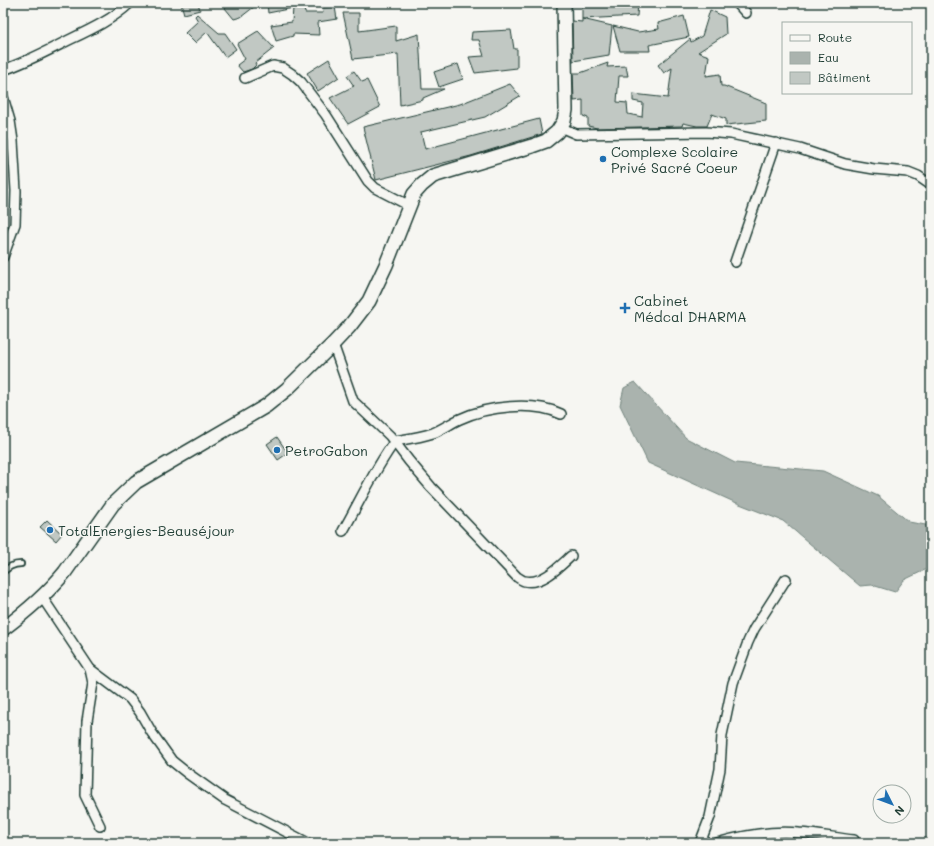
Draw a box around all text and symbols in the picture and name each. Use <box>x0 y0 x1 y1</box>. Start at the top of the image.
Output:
legend <box>782 22 912 94</box>
text: Route <box>818 29 852 45</box>
text: Eau <box>818 49 839 65</box>
text: Bâtiment <box>818 69 871 85</box>
place label: Complexe Scolaire Privé Sacré Coeur <box>611 142 738 177</box>
marker: Complexe Scolaire Privé Sacré Coeur <box>598 154 608 164</box>
place label: Cabinet Médcal DHARMA <box>634 291 747 326</box>
marker: Cabinet Médcal DHARMA <box>619 302 631 314</box>
place label: PetroGabon <box>285 441 368 460</box>
marker: PetroGabon <box>272 445 282 455</box>
place label: TotalEnergies-Beauséjour <box>58 521 235 540</box>
marker: TotalEnergies-Beauséjour <box>45 525 55 535</box>
north arrow <box>872 784 912 824</box>
text: N <box>891 803 908 819</box>

